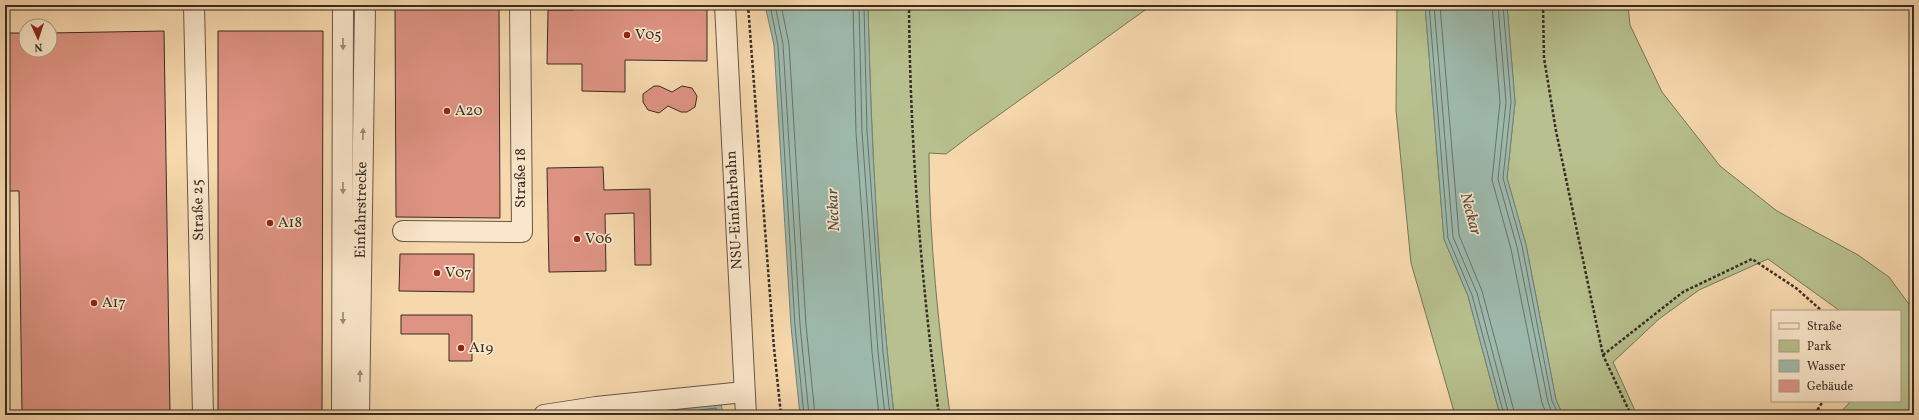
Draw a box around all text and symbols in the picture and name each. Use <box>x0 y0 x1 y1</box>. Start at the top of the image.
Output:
north arrow <box>18 18 58 58</box>
place label: V05 <box>635 25 661 46</box>
marker: V05 <box>622 30 632 40</box>
one-way arrow <box>340 38 346 51</box>
text: N <box>34 39 43 54</box>
place label: A20 <box>455 101 482 122</box>
marker: A20 <box>442 106 452 116</box>
one-way arrow <box>360 127 366 140</box>
street label: Straße 18 <box>511 148 532 208</box>
street label: NSU-Einfahrbahn <box>721 150 749 270</box>
street label: Einfahrstrecke <box>351 161 373 259</box>
street label: Straße 25 <box>188 179 210 241</box>
one-way arrow <box>340 182 346 195</box>
water label: Neckar <box>822 187 846 232</box>
water label: Neckar <box>1454 190 1486 239</box>
place label: A18 <box>278 213 302 234</box>
marker: A18 <box>265 218 275 228</box>
place label: V06 <box>585 229 612 250</box>
marker: V06 <box>572 234 582 244</box>
place label: V07 <box>445 263 472 284</box>
marker: V07 <box>432 268 442 278</box>
place label: A17 <box>102 293 126 314</box>
marker: A17 <box>89 298 99 308</box>
legend <box>1771 310 1901 402</box>
one-way arrow <box>340 312 346 325</box>
text: Straße <box>1807 319 1842 335</box>
place label: A19 <box>469 338 493 359</box>
text: Park <box>1807 339 1832 355</box>
marker: A19 <box>456 343 466 353</box>
text: Wasser <box>1807 359 1845 375</box>
one-way arrow <box>356 370 363 382</box>
text: Gebäude <box>1807 379 1854 395</box>

